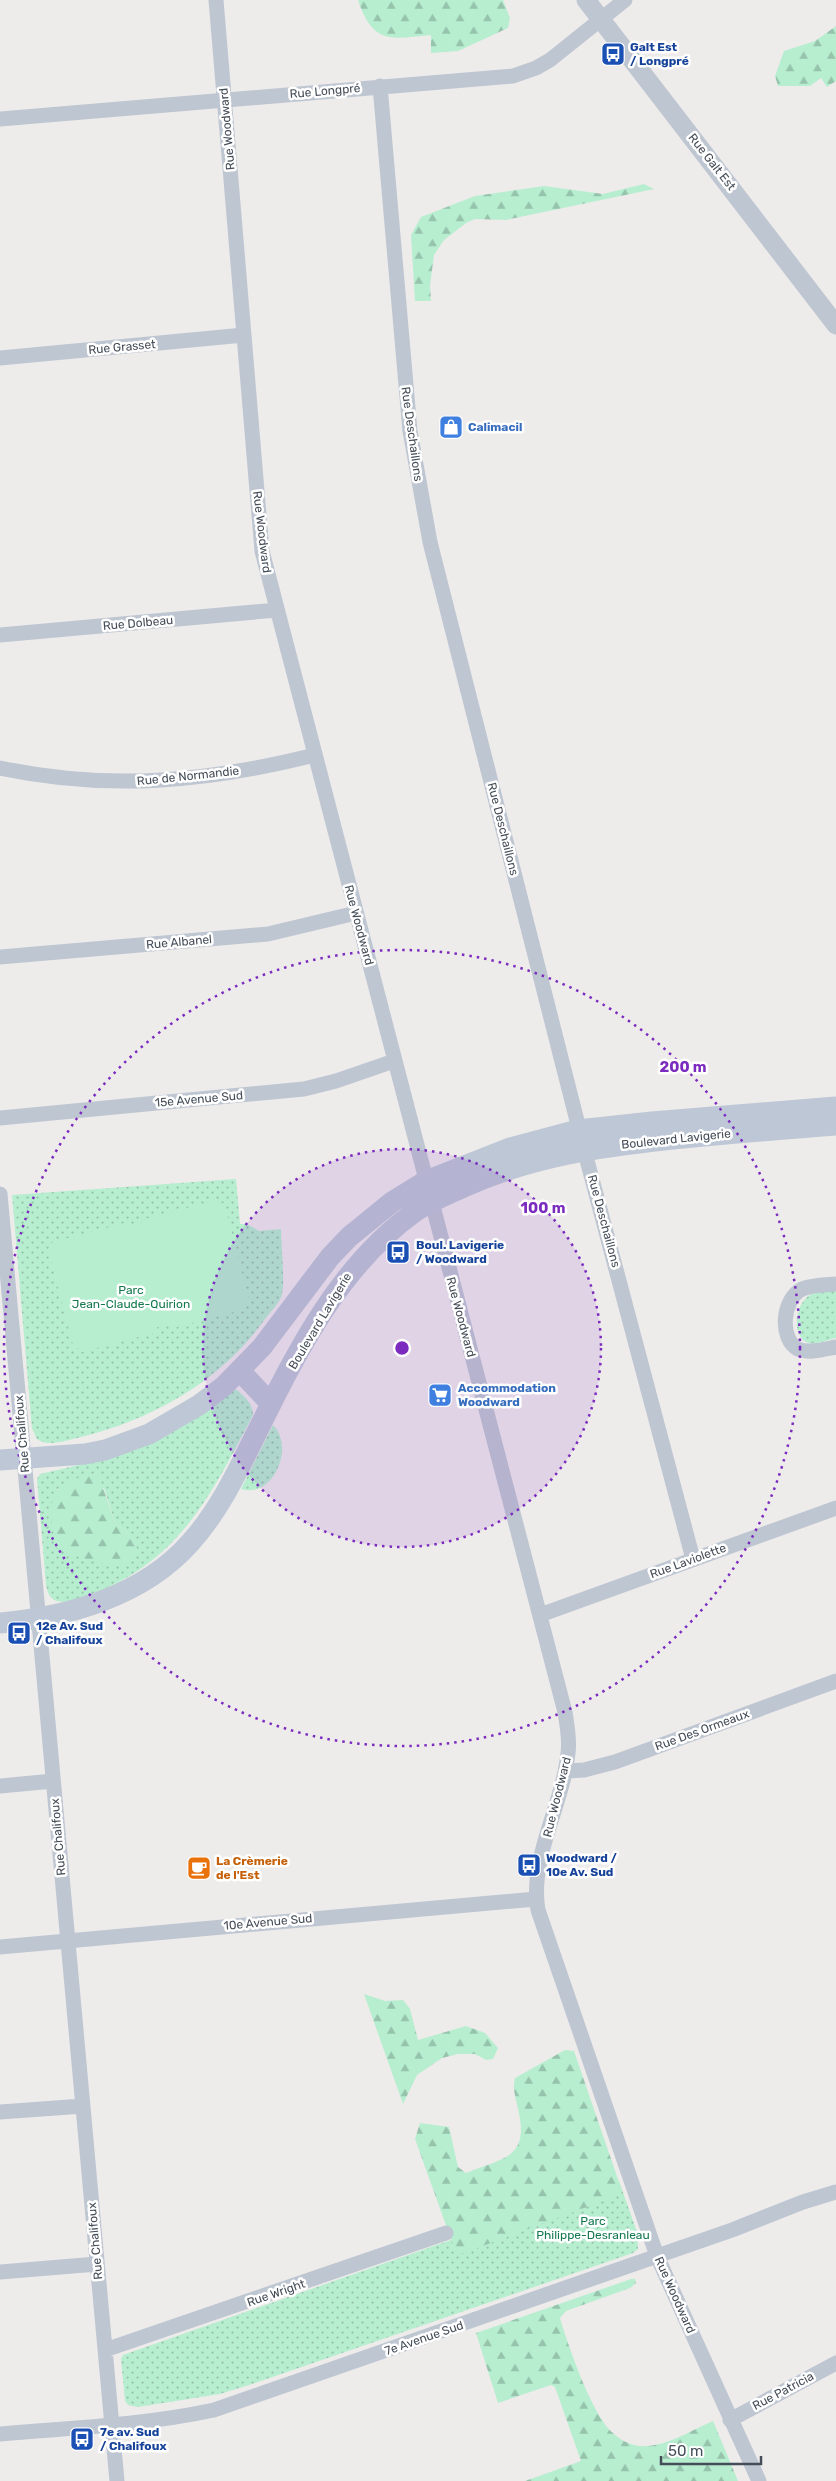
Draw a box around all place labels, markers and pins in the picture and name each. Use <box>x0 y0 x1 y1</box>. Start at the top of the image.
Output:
place label: Galt Est / Longpré <box>630 40 689 68</box>
bus stop icon: Galt Est / Longpré <box>600 41 626 67</box>
shop icon: Calimacil <box>438 414 464 440</box>
place label: Calimacil <box>468 420 522 434</box>
place label: Boul. Lavigerie / Woodward <box>416 1238 504 1266</box>
bus stop icon: Boul. Lavigerie / Woodward <box>385 1239 411 1265</box>
centre of rings <box>393 1339 411 1357</box>
place label: Accommodation Woodward <box>458 1381 556 1409</box>
supermarket icon: Accommodation Woodward <box>427 1382 453 1408</box>
place label: 12e Av. Sud / Chalifoux <box>36 1619 103 1647</box>
bus stop icon: 12e Av. Sud / Chalifoux <box>6 1620 32 1646</box>
place label: Woodward / 10e Av. Sud <box>546 1851 617 1879</box>
bus stop icon: Woodward / 10e Av. Sud <box>516 1852 542 1878</box>
place label: La Crèmerie de l'Est <box>216 1854 288 1882</box>
cafe icon: La Crèmerie de l'Est <box>186 1855 212 1881</box>
place label: 7e av. Sud / Chalifoux <box>100 2425 166 2453</box>
bus stop icon: 7e av. Sud / Chalifoux <box>69 2426 95 2452</box>

